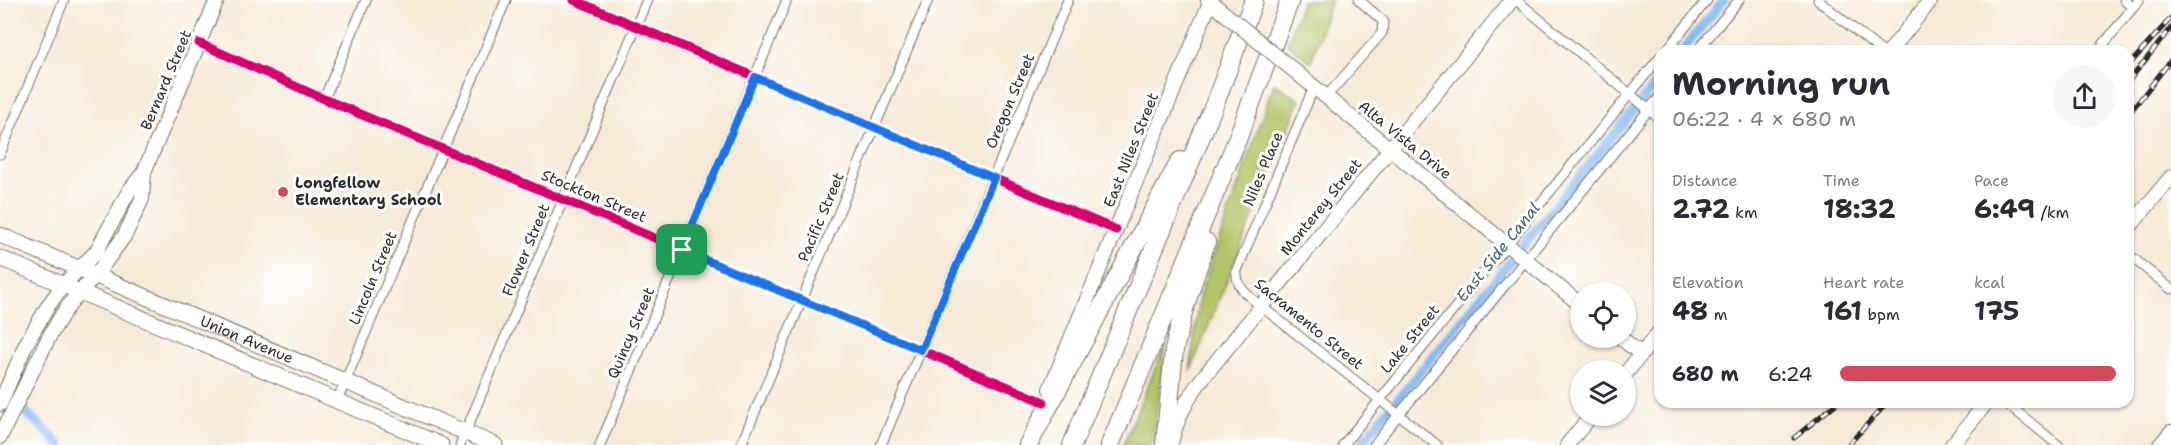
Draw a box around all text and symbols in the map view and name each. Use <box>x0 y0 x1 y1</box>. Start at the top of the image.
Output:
street label: Bernard Street <box>136 27 196 133</box>
street label: Oregon Street <box>981 50 1039 152</box>
text: Morning run <box>1672 61 1890 106</box>
button: share <box>2053 65 2116 128</box>
street label: East Niles Street <box>1099 90 1163 210</box>
street label: Alta Vista Drive <box>1354 96 1456 184</box>
text: 06:22 · 4 × 680 m <box>1672 106 1856 132</box>
street label: Niles Place <box>1238 129 1288 209</box>
street label: Monterey Street <box>1276 154 1366 260</box>
street label: Stockton Street <box>538 165 650 227</box>
street label: Pacific Street <box>793 169 849 265</box>
text: Distance <box>1672 170 1738 191</box>
text: Time <box>1823 170 1860 191</box>
text: Pace <box>1974 170 2009 191</box>
place label: Longfellow Elementary School <box>295 173 442 210</box>
marker: Longfellow Elementary School <box>276 185 290 199</box>
text: 2.72 <box>1672 191 1730 226</box>
text: 18:32 <box>1823 191 1896 226</box>
text: 6:49 <box>1974 191 2035 226</box>
water label: East Side Canal <box>1451 198 1545 306</box>
street label: Flower Street <box>498 201 554 299</box>
text: km <box>1730 202 1758 223</box>
text: /km <box>2035 202 2069 223</box>
pin <box>656 224 707 275</box>
street label: Lincoln Street <box>344 228 402 328</box>
icon: arrive <box>665 233 698 266</box>
text: Elevation <box>1672 272 1744 293</box>
text: Heart rate <box>1823 272 1905 293</box>
text: kcal <box>1974 272 2005 293</box>
street label: Sacramento Street <box>1250 274 1368 374</box>
map controls <box>1570 282 1636 426</box>
button: locate <box>1570 282 1636 348</box>
street label: Quincy Street <box>603 284 659 382</box>
text: 48 <box>1672 293 1708 328</box>
text: 161 <box>1823 293 1862 328</box>
text: 175 <box>1974 293 2019 328</box>
street label: Lake Street <box>1376 300 1444 378</box>
text: m <box>1708 304 1728 325</box>
text: bpm <box>1862 304 1900 325</box>
street label: Union Avenue <box>197 311 296 368</box>
button: layers <box>1570 360 1636 426</box>
text: 680 m <box>1672 361 1739 387</box>
text: 6:24 <box>1768 361 1812 387</box>

